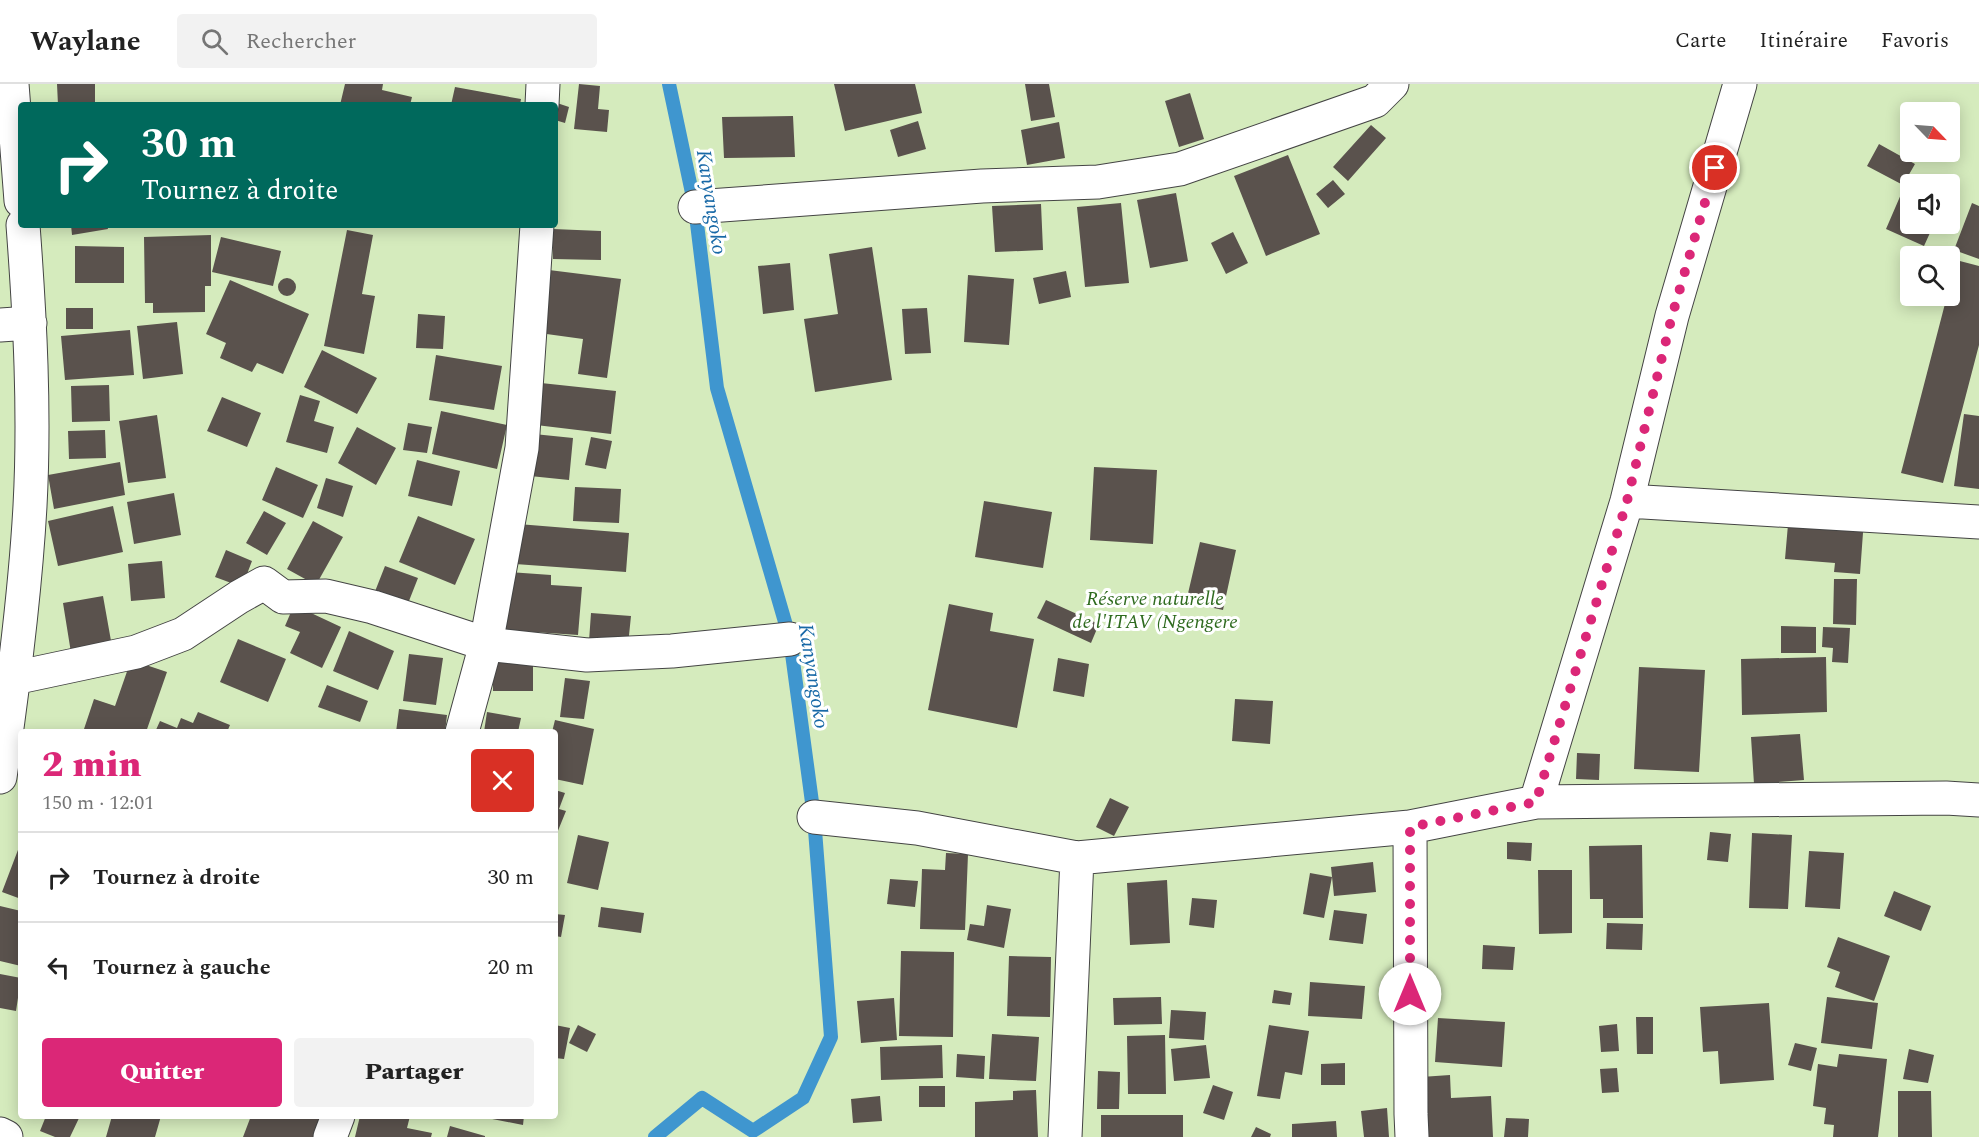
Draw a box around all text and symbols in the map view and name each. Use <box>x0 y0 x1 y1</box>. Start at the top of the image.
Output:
search box <box>177 14 597 68</box>
text: Waylane <box>30 20 141 63</box>
icon: search <box>198 25 231 58</box>
text: Rechercher <box>246 25 356 58</box>
text: Carte <box>1675 25 1726 57</box>
text: Itinéraire <box>1759 25 1848 57</box>
text: Favoris <box>1881 25 1949 57</box>
north arrow <box>1900 102 1960 162</box>
map controls <box>1900 102 1960 306</box>
text: 30 m <box>141 113 236 176</box>
icon: right <box>42 126 120 204</box>
pin <box>1689 142 1740 193</box>
water label: Kanyangoko <box>687 147 735 257</box>
icon: arrive <box>1698 151 1731 184</box>
text: Tournez à droite <box>141 170 338 212</box>
button: sound <box>1900 174 1960 234</box>
button: search <box>1900 246 1960 306</box>
park label: Réserve naturelle de l'ITAV (Ngengere <box>1072 584 1238 637</box>
water label: Kanyangoko <box>789 621 837 731</box>
text: 2 min <box>42 738 142 793</box>
button: close <box>471 749 534 812</box>
text: 150 m · 12:01 <box>42 788 154 818</box>
icon: right <box>42 861 75 894</box>
text: Tournez à droite <box>93 861 260 894</box>
text: 30 m <box>488 861 534 894</box>
icon: left <box>42 951 75 984</box>
text: Tournez à gauche <box>93 951 271 984</box>
text: 20 m <box>488 951 534 984</box>
position arrow <box>1378 962 1442 1026</box>
button: Quitter <box>42 1038 282 1107</box>
button: Partager <box>294 1038 534 1107</box>

